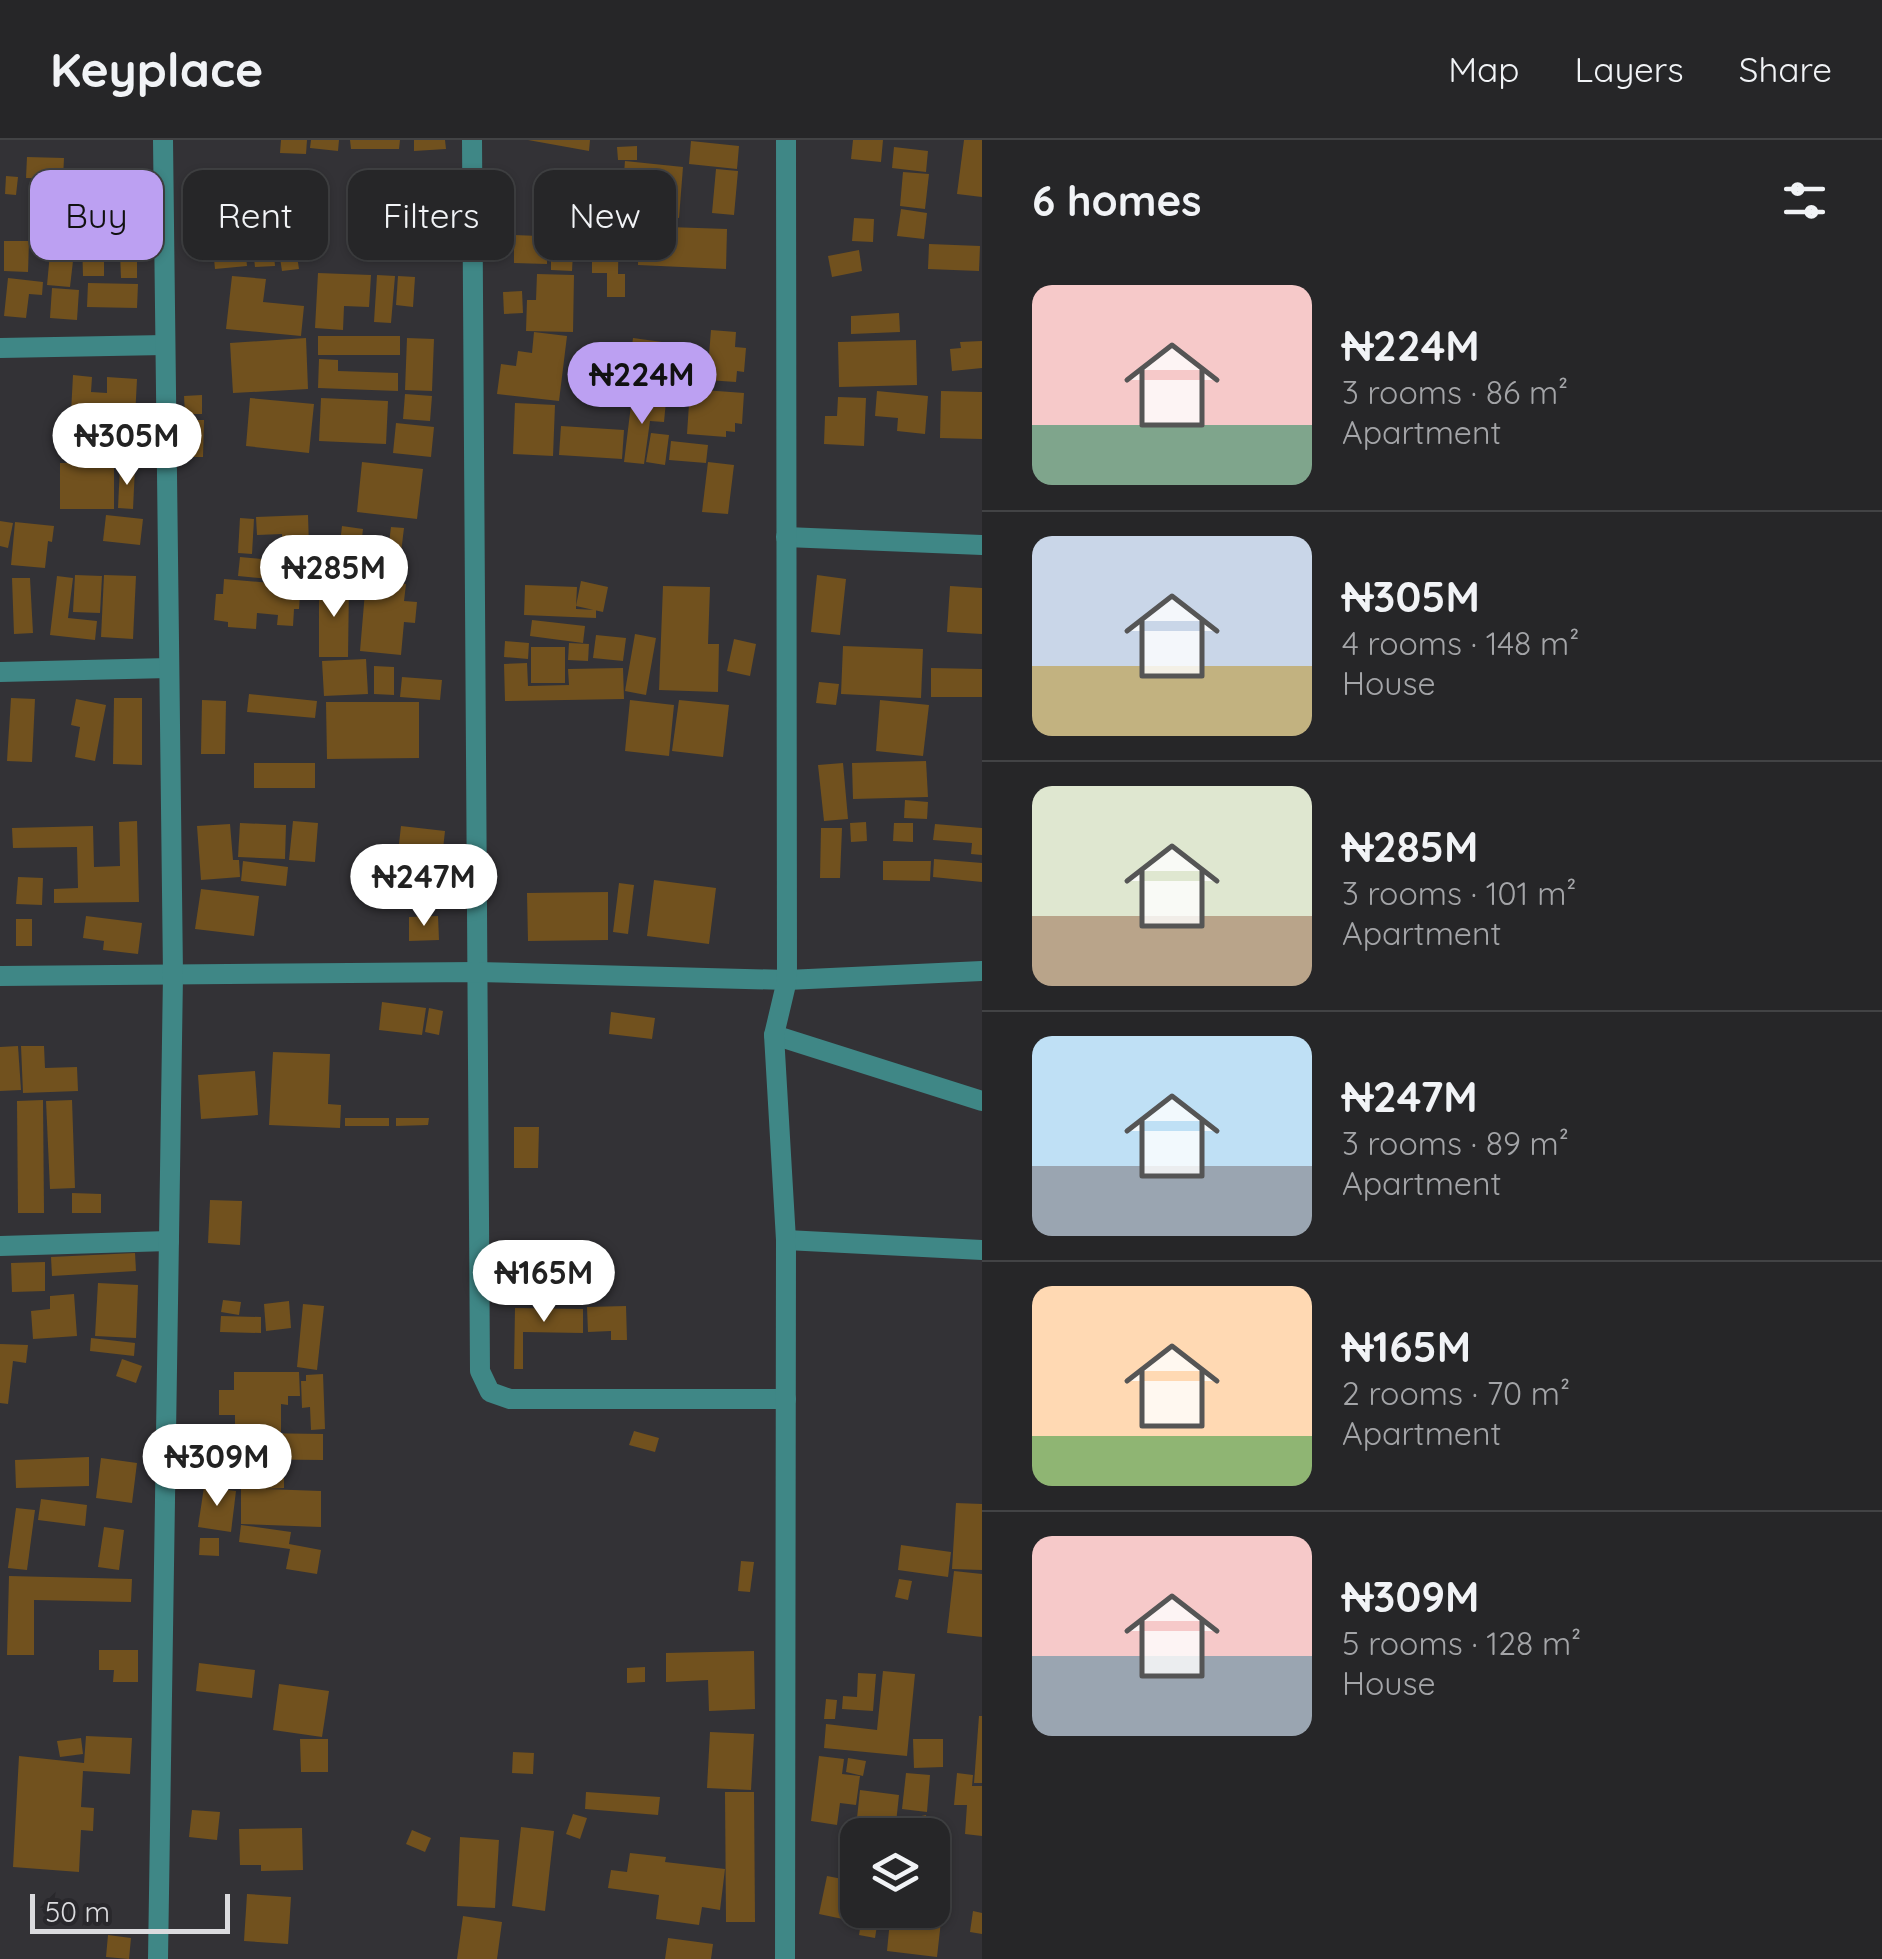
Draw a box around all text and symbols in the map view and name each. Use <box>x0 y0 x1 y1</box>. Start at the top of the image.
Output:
text: Keyplace <box>50 39 263 99</box>
text: Map <box>1448 47 1520 91</box>
text: Layers <box>1575 47 1684 91</box>
text: Share <box>1739 47 1832 91</box>
chip: Buy <box>30 170 163 260</box>
chip: Rent <box>183 170 328 260</box>
chip: Filters <box>348 170 514 260</box>
chip: New <box>534 170 676 260</box>
icon: filters <box>1777 173 1832 228</box>
text: 6 homes <box>1032 174 1202 227</box>
text: ₦224M <box>1342 319 1480 372</box>
icon: home <box>1112 325 1232 445</box>
pin: ₦224M <box>572 342 712 427</box>
text: ₦224M <box>590 354 694 394</box>
text: 3 rooms · 86 m² <box>1342 372 1568 412</box>
pin: ₦305M <box>57 403 197 488</box>
text: Apartment <box>1342 412 1501 452</box>
text: ₦305M <box>75 415 180 455</box>
pin: ₦285M <box>264 535 404 620</box>
text: ₦285M <box>282 547 386 587</box>
text: ₦305M <box>1342 570 1480 623</box>
icon: home <box>1112 576 1232 696</box>
text: 4 rooms · 148 m² <box>1342 623 1579 663</box>
text: House <box>1342 663 1436 703</box>
text: ₦285M <box>1342 820 1478 873</box>
icon: home <box>1112 826 1232 946</box>
pin: ₦247M <box>354 844 494 929</box>
text: ₦247M <box>372 856 476 896</box>
text: 3 rooms · 101 m² <box>1342 873 1576 913</box>
text: Apartment <box>1342 913 1501 953</box>
text: ₦247M <box>1342 1070 1478 1123</box>
icon: home <box>1112 1076 1232 1196</box>
text: 3 rooms · 89 m² <box>1342 1123 1569 1163</box>
text: Apartment <box>1342 1163 1501 1203</box>
pin: ₦165M <box>474 1240 614 1325</box>
text: ₦165M <box>495 1252 593 1292</box>
text: ₦165M <box>1342 1320 1471 1373</box>
icon: home <box>1112 1326 1232 1446</box>
text: 2 rooms · 70 m² <box>1342 1373 1570 1413</box>
text: Apartment <box>1342 1413 1501 1453</box>
pin: ₦309M <box>147 1424 287 1509</box>
text: ₦309M <box>165 1436 269 1476</box>
text: ₦309M <box>1342 1570 1479 1623</box>
icon: home <box>1112 1576 1232 1696</box>
text: 5 rooms · 128 m² <box>1342 1623 1581 1663</box>
text: House <box>1342 1663 1436 1703</box>
map controls <box>840 1818 950 1928</box>
button: layers <box>840 1818 950 1928</box>
scale bar <box>30 1889 230 1934</box>
text: 50 m <box>45 1894 110 1929</box>

